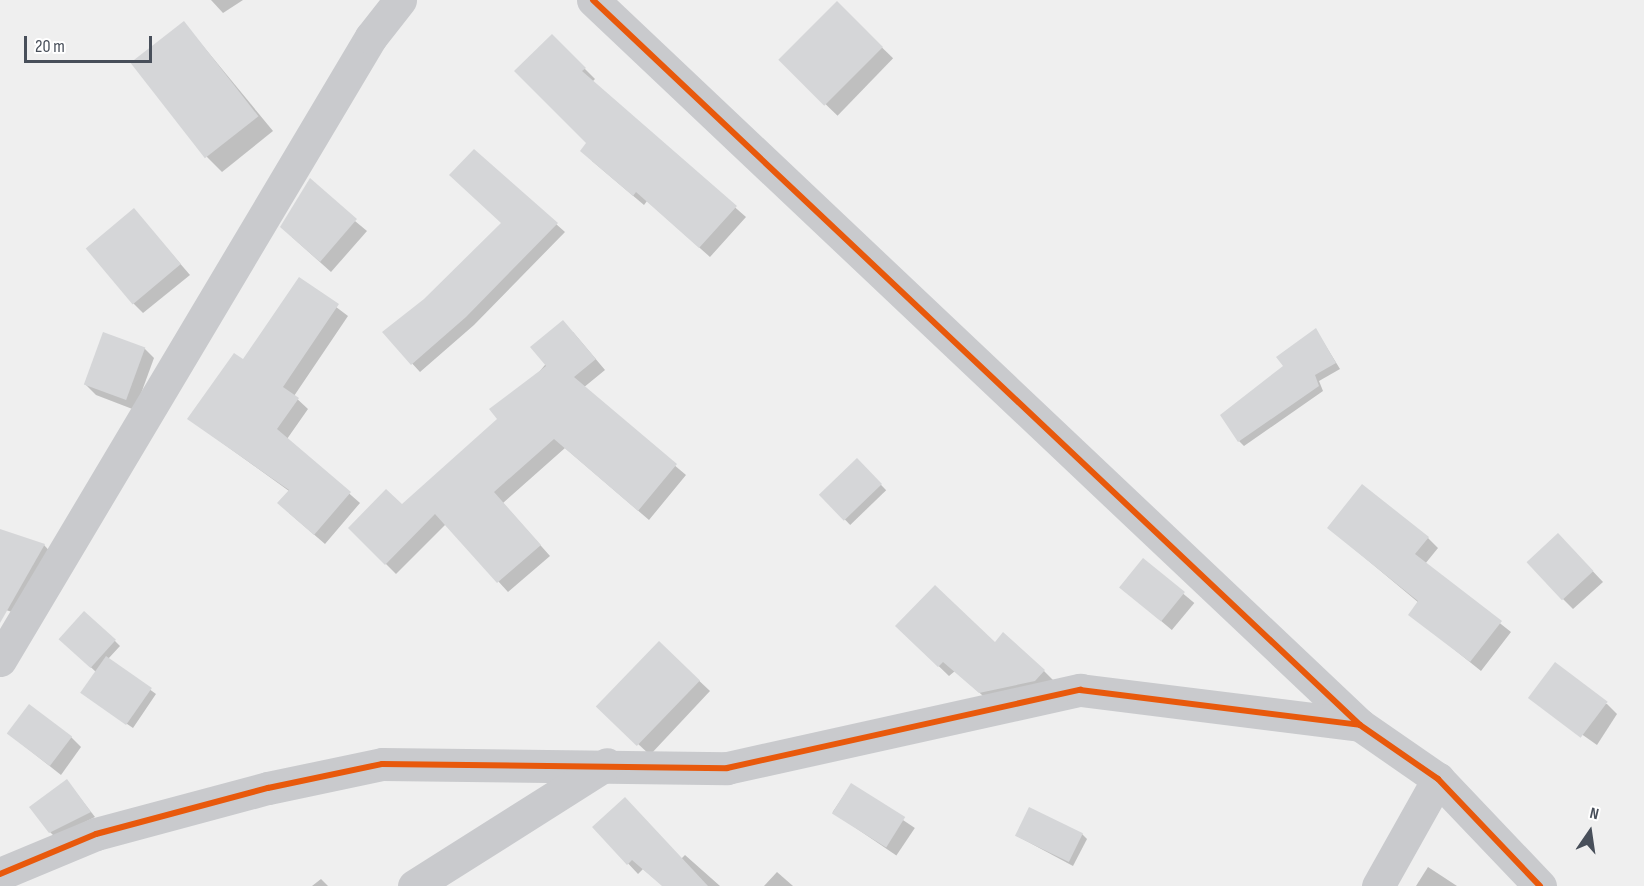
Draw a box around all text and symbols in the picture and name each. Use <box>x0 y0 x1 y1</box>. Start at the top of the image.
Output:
scale bar <box>27 24 154 62</box>
text: 20 m <box>35 36 65 57</box>
north arrow <box>1560 802 1620 862</box>
text: N <box>1588 804 1600 824</box>

